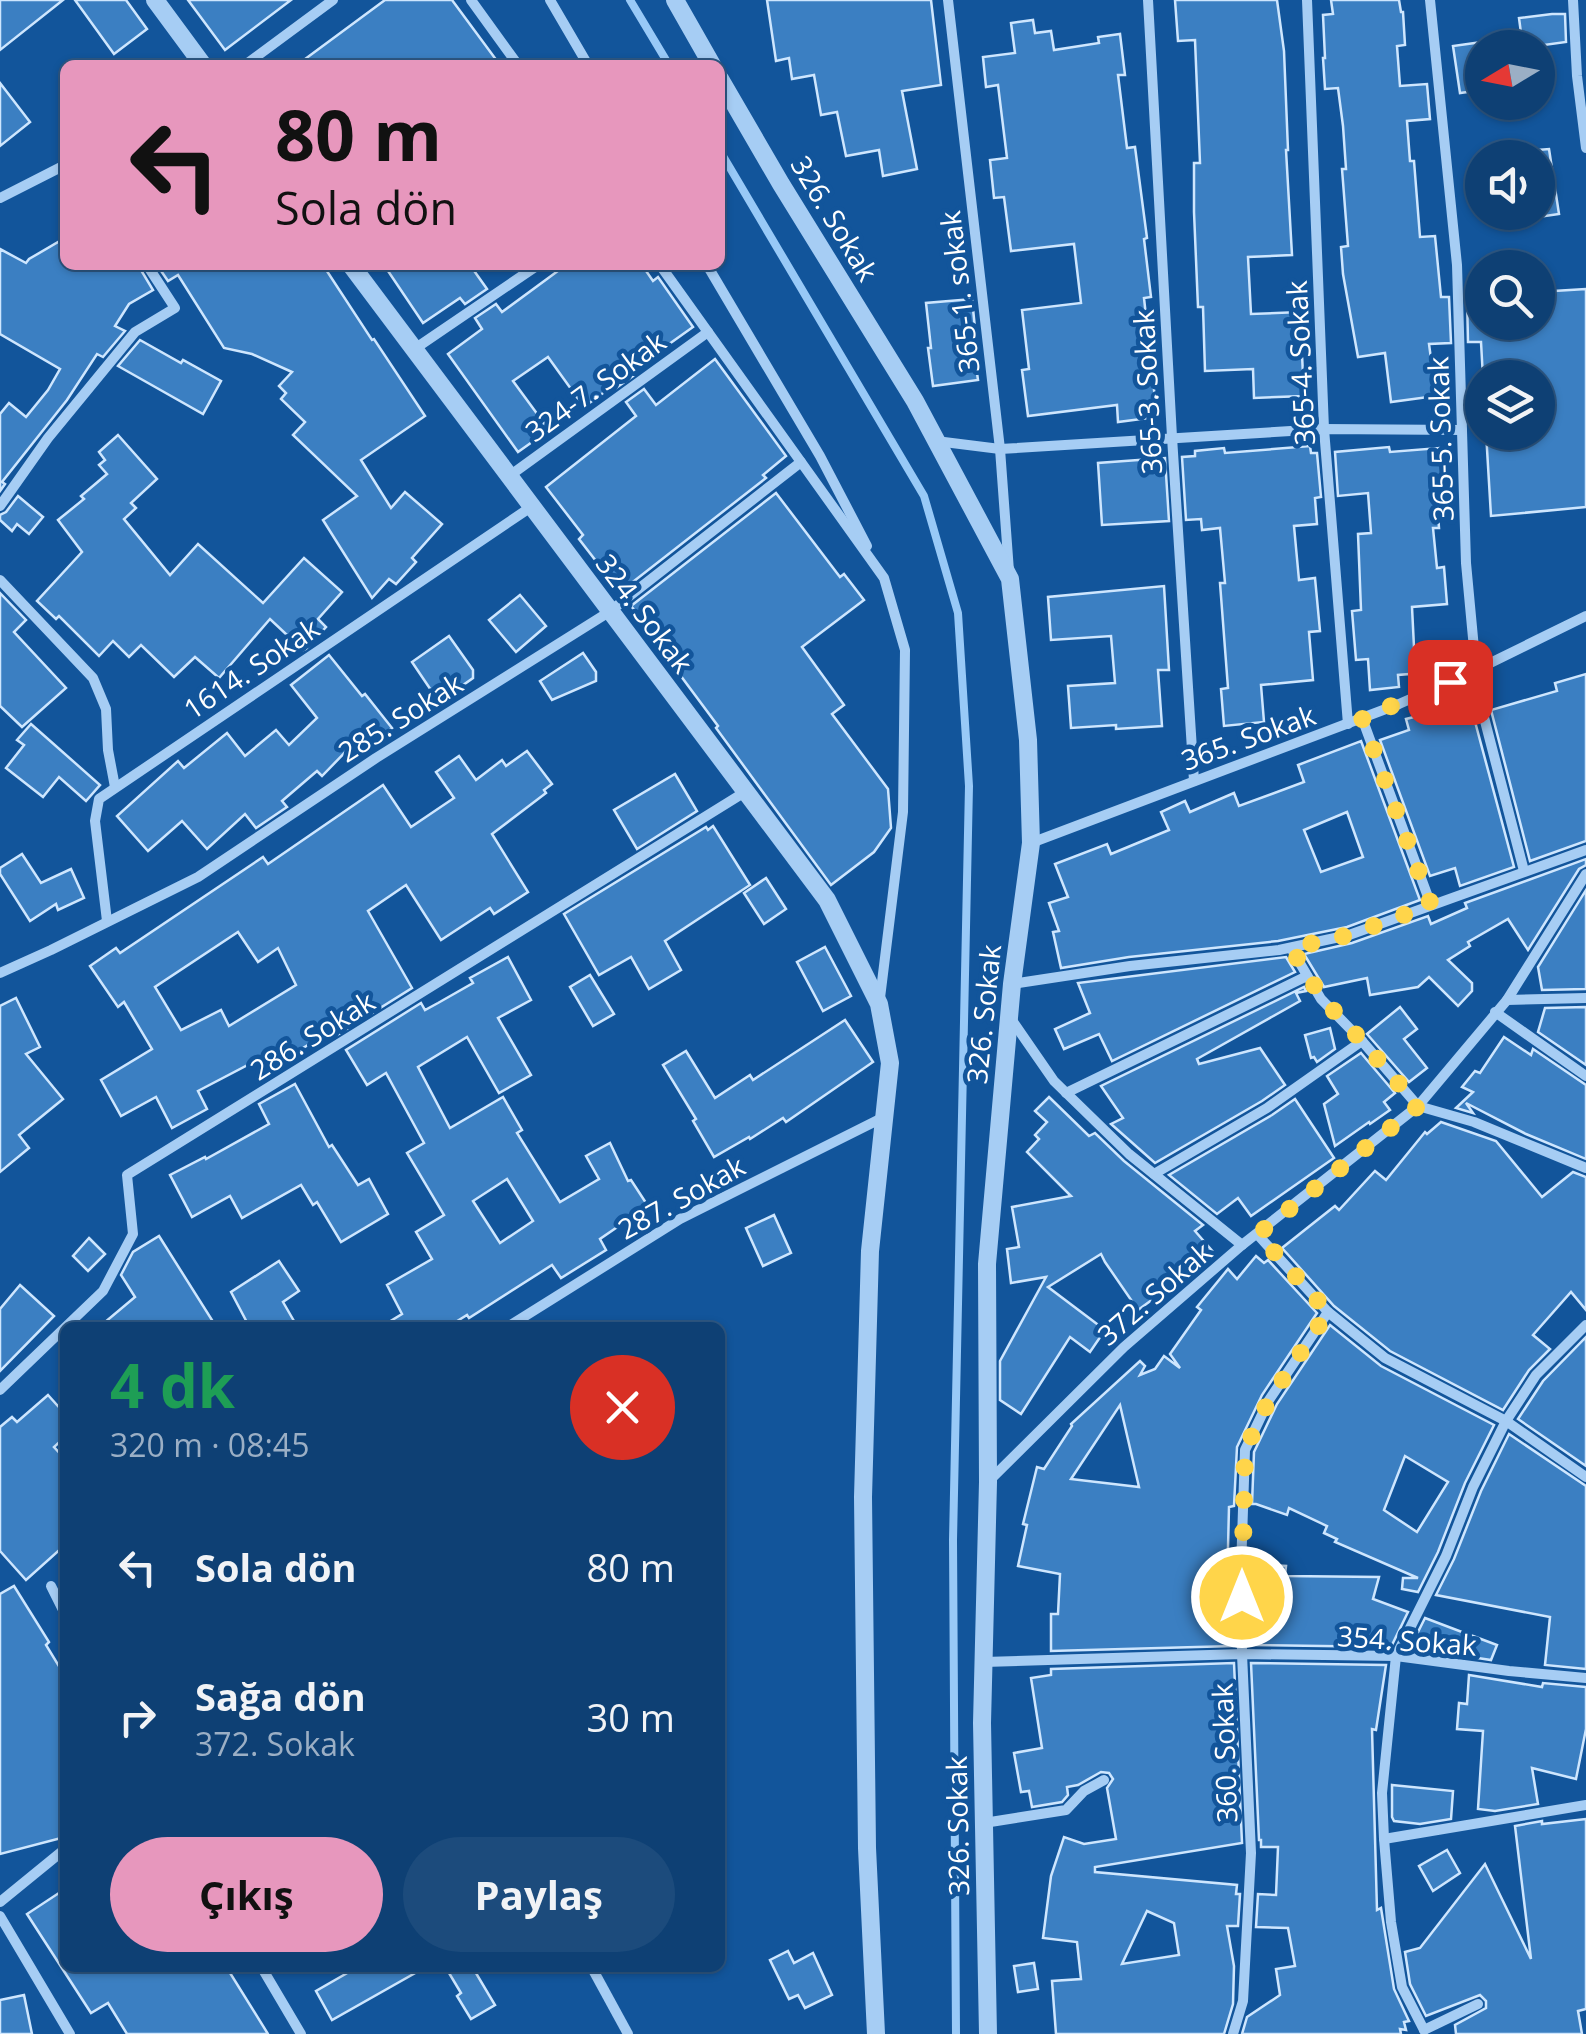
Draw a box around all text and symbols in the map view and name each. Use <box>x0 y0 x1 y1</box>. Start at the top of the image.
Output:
north arrow <box>1465 30 1555 120</box>
map controls <box>1465 30 1555 450</box>
text: 80 m <box>275 86 442 182</box>
icon: left <box>110 100 240 230</box>
button: sound <box>1465 140 1555 230</box>
street label: 326. Sokak <box>783 148 887 288</box>
text: Sola dön <box>275 177 457 238</box>
street label: 365-1. sokak <box>930 209 988 375</box>
button: search <box>1465 250 1555 340</box>
street label: 365-4. Sokak <box>1277 279 1323 446</box>
street label: 365-3. Sokak <box>1124 308 1170 475</box>
street label: 324-7. Sokak <box>517 322 673 450</box>
street label: 365-5. Sokak <box>1418 356 1462 522</box>
button: layers <box>1465 360 1555 450</box>
street label: 324. Sokak <box>588 546 702 681</box>
street label: 1614. Sokak <box>176 609 326 727</box>
pin <box>1408 640 1493 725</box>
icon: arrive <box>1423 655 1478 710</box>
street label: 285. Sokak <box>331 664 470 770</box>
street label: 365. Sokak <box>1176 695 1320 779</box>
street label: 326. Sokak <box>957 942 1009 1086</box>
street label: 286. Sokak <box>243 982 382 1088</box>
street label: 287. Sokak <box>611 1146 752 1248</box>
street label: 372. Sokak <box>1089 1233 1219 1353</box>
text: 4 dk <box>110 1344 235 1426</box>
button: close <box>570 1355 675 1460</box>
text: 320 m · 08:45 <box>110 1423 309 1466</box>
icon: left <box>110 1540 165 1595</box>
text: Sola dön <box>195 1541 356 1593</box>
text: 80 m <box>586 1541 675 1593</box>
position arrow <box>1190 1545 1294 1649</box>
street label: 354. Sokak <box>1336 1616 1478 1664</box>
text: Sağa dön <box>195 1670 366 1722</box>
street label: 360. Sokak <box>1203 1682 1245 1824</box>
icon: right <box>110 1690 165 1745</box>
text: 30 m <box>586 1691 675 1743</box>
text: 372. Sokak <box>195 1722 355 1765</box>
street label: 326. Sokak <box>937 1755 977 1896</box>
button: Çıkış <box>110 1837 383 1952</box>
button: Paylaş <box>403 1837 675 1952</box>

